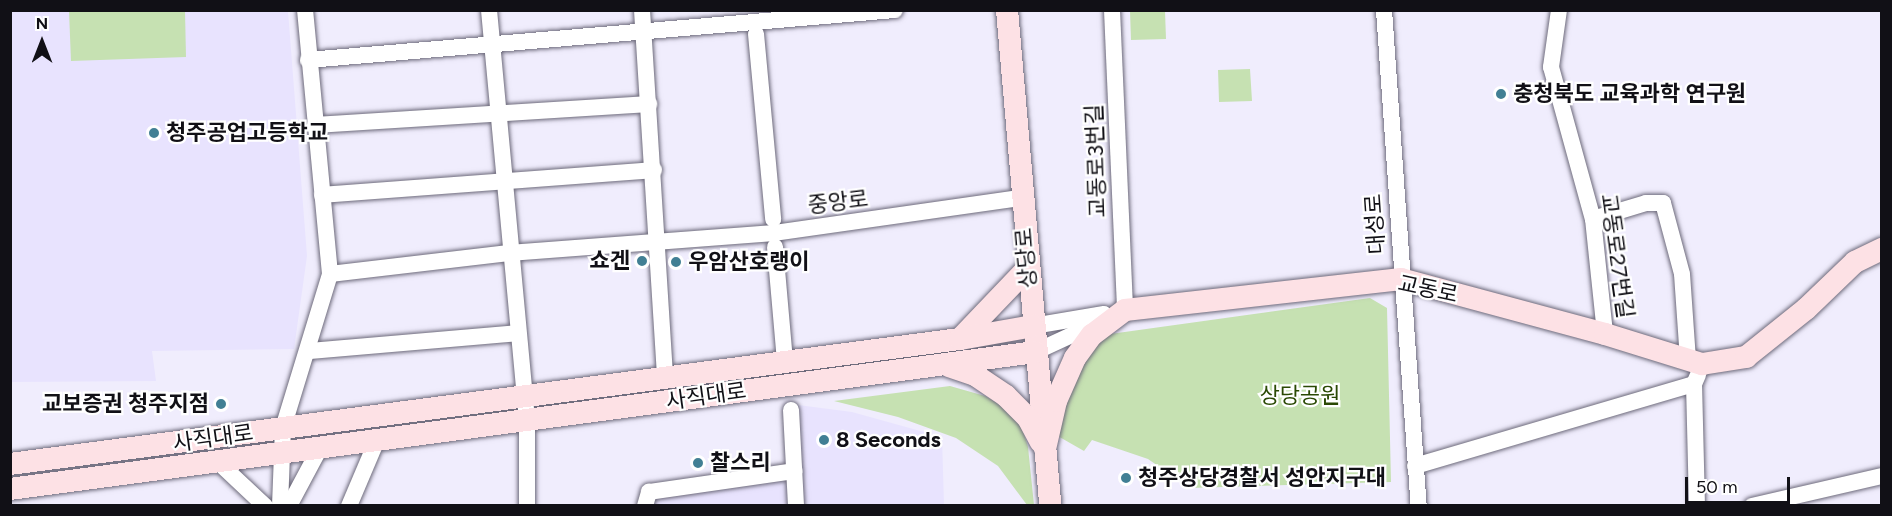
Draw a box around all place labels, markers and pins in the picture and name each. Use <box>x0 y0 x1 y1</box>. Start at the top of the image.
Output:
place label: 충청북도 교육과학 연구원 <box>1513 81 1746 107</box>
marker: 충청북도 교육과학 연구원 <box>1494 87 1508 101</box>
place label: 청주공업고등학교 <box>166 120 328 146</box>
marker: 청주공업고등학교 <box>147 126 161 140</box>
place label: 쇼겐 <box>590 248 630 274</box>
place label: 우암산호랭이 <box>688 249 809 275</box>
marker: 쇼겐 <box>635 254 649 268</box>
marker: 우암산호랭이 <box>669 255 683 269</box>
place label: 교보증권 청주지점 <box>42 391 209 417</box>
marker: 교보증권 청주지점 <box>214 397 228 411</box>
place label: 8 Seconds <box>836 427 941 453</box>
marker: 8 Seconds <box>817 433 831 447</box>
place label: 찰스리 <box>710 450 771 476</box>
marker: 찰스리 <box>691 456 705 470</box>
place label: 청주상당경찰서 성안지구대 <box>1138 465 1386 491</box>
marker: 청주상당경찰서 성안지구대 <box>1119 471 1133 485</box>

